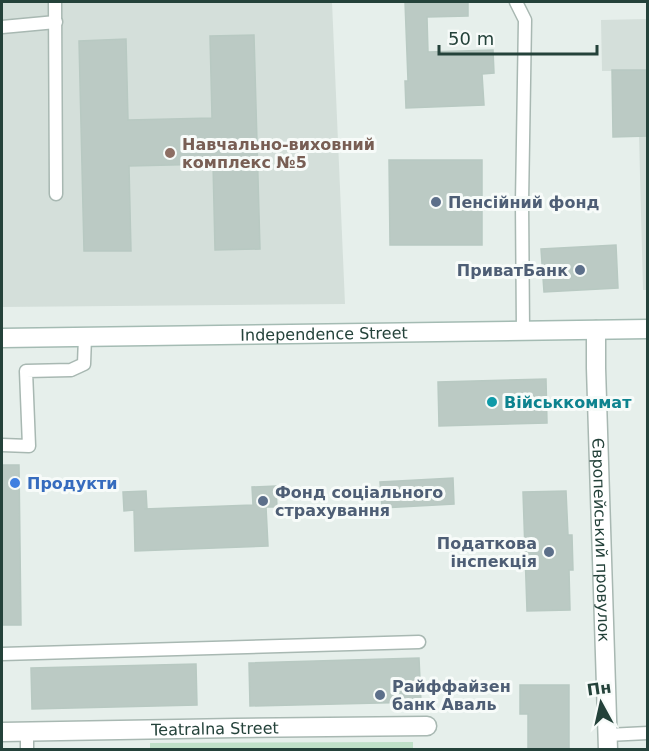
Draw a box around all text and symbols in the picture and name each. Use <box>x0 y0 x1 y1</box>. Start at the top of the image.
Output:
scale bar <box>439 18 596 56</box>
text: 50 m <box>448 28 494 49</box>
place label: Навчально-виховний комплекс №5 <box>182 135 375 172</box>
marker: Навчально-виховний комплекс №5 <box>163 146 177 160</box>
place label: Пенсійний фонд <box>448 193 599 212</box>
marker: Пенсійний фонд <box>429 195 443 209</box>
place label: ПриватБанк <box>457 261 568 280</box>
marker: ПриватБанк <box>573 263 587 277</box>
street label: Independence Street <box>240 323 408 344</box>
place label: Військкоммат <box>504 393 632 412</box>
marker: Військкоммат <box>485 395 499 409</box>
street label: Європейський провулок <box>589 438 614 643</box>
place label: Продукти <box>27 474 118 493</box>
marker: Продукти <box>8 476 22 490</box>
place label: Фонд соціального страхування <box>275 483 443 520</box>
marker: Фонд соціального страхування <box>256 494 270 508</box>
place label: Податкова інспекція <box>437 534 537 571</box>
marker: Податкова інспекція <box>542 545 556 559</box>
north arrow <box>571 673 631 733</box>
place label: Райффайзен банк Аваль <box>392 677 511 714</box>
text: Пн <box>586 678 612 700</box>
marker: Райффайзен банк Аваль <box>373 688 387 702</box>
street label: Teatralna Street <box>150 718 279 739</box>

